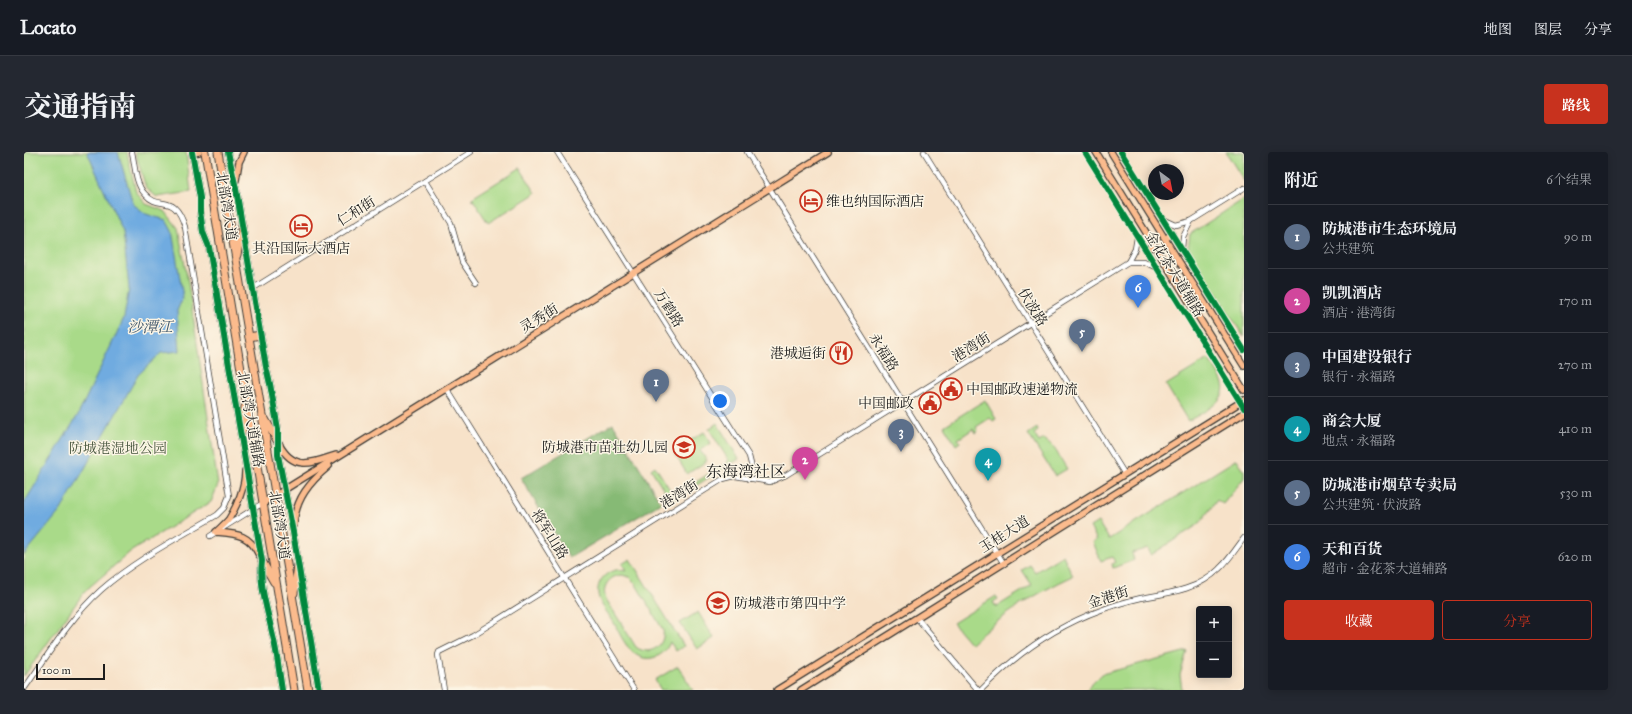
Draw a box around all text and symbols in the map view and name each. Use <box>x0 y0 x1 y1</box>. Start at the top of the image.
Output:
text: Locato <box>20 16 76 39</box>
text: 地图 <box>1484 21 1512 38</box>
text: 图层 <box>1534 21 1562 38</box>
text: 分享 <box>1584 21 1612 38</box>
button: 路线 <box>1544 84 1608 124</box>
text: 交通指南 <box>24 89 136 124</box>
north arrow <box>1148 164 1184 200</box>
street label: 北部湾大道 <box>213 170 240 242</box>
text: 附近 <box>1284 170 1318 191</box>
text: 6个结果 <box>1546 172 1592 188</box>
hotel icon: 维也纳国际酒店 <box>798 188 824 214</box>
street label: 仁和街 <box>334 193 379 230</box>
place label: 维也纳国际酒店 <box>826 193 924 210</box>
hotel icon: 其沿国际大酒店 <box>288 213 314 239</box>
text: 防城港市生态环境局 <box>1322 220 1457 238</box>
street label: 金花茶大道辅路 <box>1141 228 1208 320</box>
text: 1 <box>1294 229 1300 245</box>
text: 90 m <box>1564 229 1592 245</box>
place label: 其沿国际大酒店 <box>252 240 350 257</box>
text: 公共建筑 <box>1322 241 1374 257</box>
pin: 6 <box>1125 275 1151 308</box>
text: 凯凯酒店 <box>1322 284 1382 302</box>
street label: 伏波路 <box>1014 285 1051 330</box>
street label: 万鹤路 <box>650 286 687 331</box>
text: 2 <box>1294 293 1300 309</box>
text: 170 m <box>1559 293 1592 309</box>
street label: 灵秀街 <box>517 300 562 337</box>
text: 酒店 · 港湾街 <box>1322 305 1395 321</box>
water label: 沙潭江 <box>127 318 174 336</box>
pin: 5 <box>1069 319 1095 352</box>
street label: 港湾街 <box>949 329 994 366</box>
street label: 永福路 <box>865 330 902 375</box>
restaurant icon: 港城逅街 <box>828 340 854 366</box>
place label: 港城逅街 <box>770 345 826 362</box>
text: 中国建设银行 <box>1322 348 1412 366</box>
text: 3 <box>1294 357 1300 373</box>
text: 270 m <box>1558 357 1592 373</box>
street label: 北部湾大道辅路 <box>234 369 267 469</box>
pin: 1 <box>643 369 669 402</box>
text: 银行 · 永福路 <box>1322 369 1395 385</box>
public building icon: 中国邮政速递物流 <box>938 376 964 402</box>
place label: 中国邮政速递物流 <box>966 381 1078 398</box>
public building icon: 中国邮政 <box>917 390 943 416</box>
your location <box>710 391 730 411</box>
place label: 中国邮政 <box>858 395 914 412</box>
text: 商会大厦 <box>1322 412 1382 430</box>
pin: 3 <box>888 419 914 452</box>
text: 4 <box>1293 421 1301 437</box>
text: 410 m <box>1558 421 1592 437</box>
text: 地点 · 永福路 <box>1322 433 1395 449</box>
school or university icon: 防城港市苗壮幼儿园 <box>671 434 697 460</box>
place label: 防城港市苗壮幼儿园 <box>542 439 668 456</box>
park label: 防城港湿地公园 <box>69 440 167 457</box>
pin: 2 <box>792 447 818 480</box>
pin: 4 <box>975 448 1001 481</box>
district label: 东海湾社区 <box>706 462 786 481</box>
street label: 港湾街 <box>657 476 702 513</box>
text: 防城港市烟草专卖局 <box>1322 476 1457 494</box>
text: 5 <box>1294 485 1300 501</box>
text: 530 m <box>1559 485 1592 501</box>
street label: 北部湾大道 <box>266 489 293 561</box>
text: 公共建筑 · 伏波路 <box>1322 497 1421 513</box>
street label: 将军山路 <box>528 506 572 563</box>
street label: 玉桂大道 <box>976 512 1033 556</box>
text: 天和百货 <box>1322 540 1382 558</box>
text: 6 <box>1294 549 1300 565</box>
text: 620 m <box>1558 549 1592 565</box>
text: 超市 · 金花茶大道辅路 <box>1322 561 1447 577</box>
street label: 金港街 <box>1086 583 1131 612</box>
school or university icon: 防城港市第四中学 <box>705 590 731 616</box>
place label: 防城港市第四中学 <box>734 595 846 612</box>
button: 收藏 <box>1284 600 1434 640</box>
button: 分享 <box>1442 600 1592 640</box>
map controls <box>1196 606 1232 678</box>
button: + <box>1196 606 1232 642</box>
button: − <box>1196 642 1232 678</box>
scale bar <box>36 662 105 681</box>
text: 100 m <box>42 664 71 677</box>

